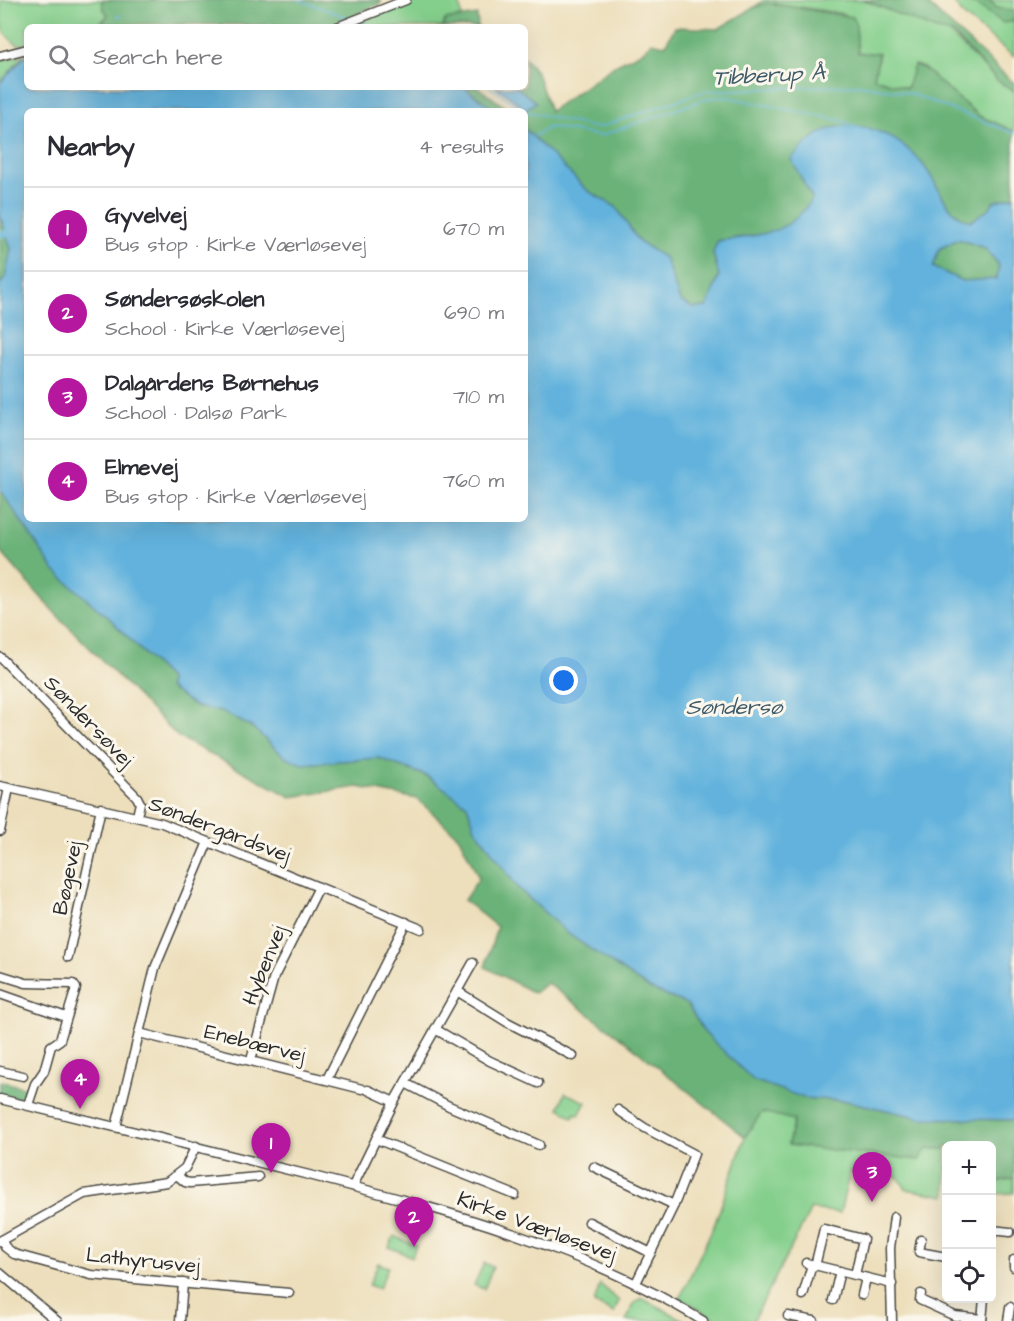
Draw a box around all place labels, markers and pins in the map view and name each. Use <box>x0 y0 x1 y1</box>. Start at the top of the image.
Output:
pin: 4 <box>60 1060 100 1109</box>
pin: 1 <box>252 1124 290 1173</box>
pin: 3 <box>852 1152 892 1202</box>
pin: 2 <box>394 1198 434 1247</box>

